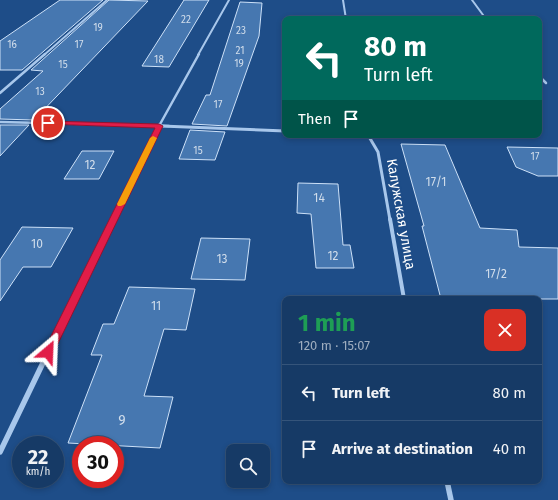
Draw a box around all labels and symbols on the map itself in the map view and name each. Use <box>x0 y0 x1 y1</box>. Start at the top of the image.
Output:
house number: 22 <box>181 14 191 26</box>
house number: 19 <box>93 22 103 34</box>
house number: 23 <box>236 25 246 37</box>
house number: 16 <box>7 39 17 51</box>
house number: 17 <box>75 39 84 51</box>
house number: 21 <box>235 45 245 57</box>
house number: 18 <box>154 54 164 66</box>
house number: 19 <box>234 58 244 70</box>
house number: 15 <box>58 59 68 71</box>
house number: 13 <box>35 86 45 98</box>
house number: 17 <box>214 99 223 111</box>
pin <box>31 106 65 140</box>
house number: 15 <box>193 145 203 157</box>
house number: 17 <box>531 151 540 163</box>
street label: Калужская улица <box>383 157 419 271</box>
house number: 12 <box>84 158 96 172</box>
house number: 17/1 <box>426 175 446 189</box>
house number: 14 <box>313 191 325 205</box>
house number: 10 <box>31 237 43 251</box>
house number: 12 <box>327 249 339 263</box>
house number: 13 <box>216 252 228 266</box>
house number: 17/2 <box>485 267 507 281</box>
house number: 11 <box>151 299 161 313</box>
position arrow <box>27 331 69 373</box>
house number: 9 <box>118 412 126 429</box>
speed limit sign: 30 <box>72 436 124 488</box>

